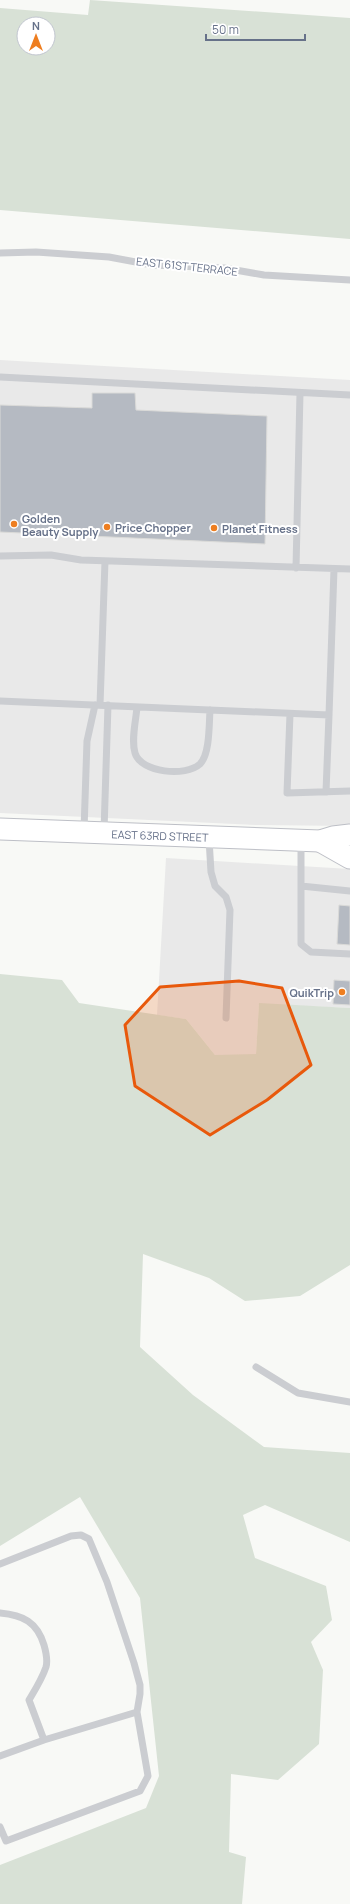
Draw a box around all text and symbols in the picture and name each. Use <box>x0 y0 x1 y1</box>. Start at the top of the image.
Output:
north arrow <box>16 16 56 56</box>
scale bar <box>206 16 305 42</box>
text: N <box>32 18 40 33</box>
text: 50 m <box>212 21 239 38</box>
street label: EAST 61ST TERRACE <box>135 253 239 279</box>
place label: Golden Beauty Supply <box>22 511 99 539</box>
marker: Golden Beauty Supply <box>9 519 19 529</box>
place label: Price Chopper <box>115 520 191 535</box>
place label: Planet Fitness <box>222 521 298 536</box>
marker: Price Chopper <box>102 522 112 532</box>
marker: Planet Fitness <box>209 523 219 533</box>
street label: EAST 63RD STREET <box>111 826 209 844</box>
place label: QuikTrip <box>289 985 334 1000</box>
marker: QuikTrip <box>337 987 347 997</box>

